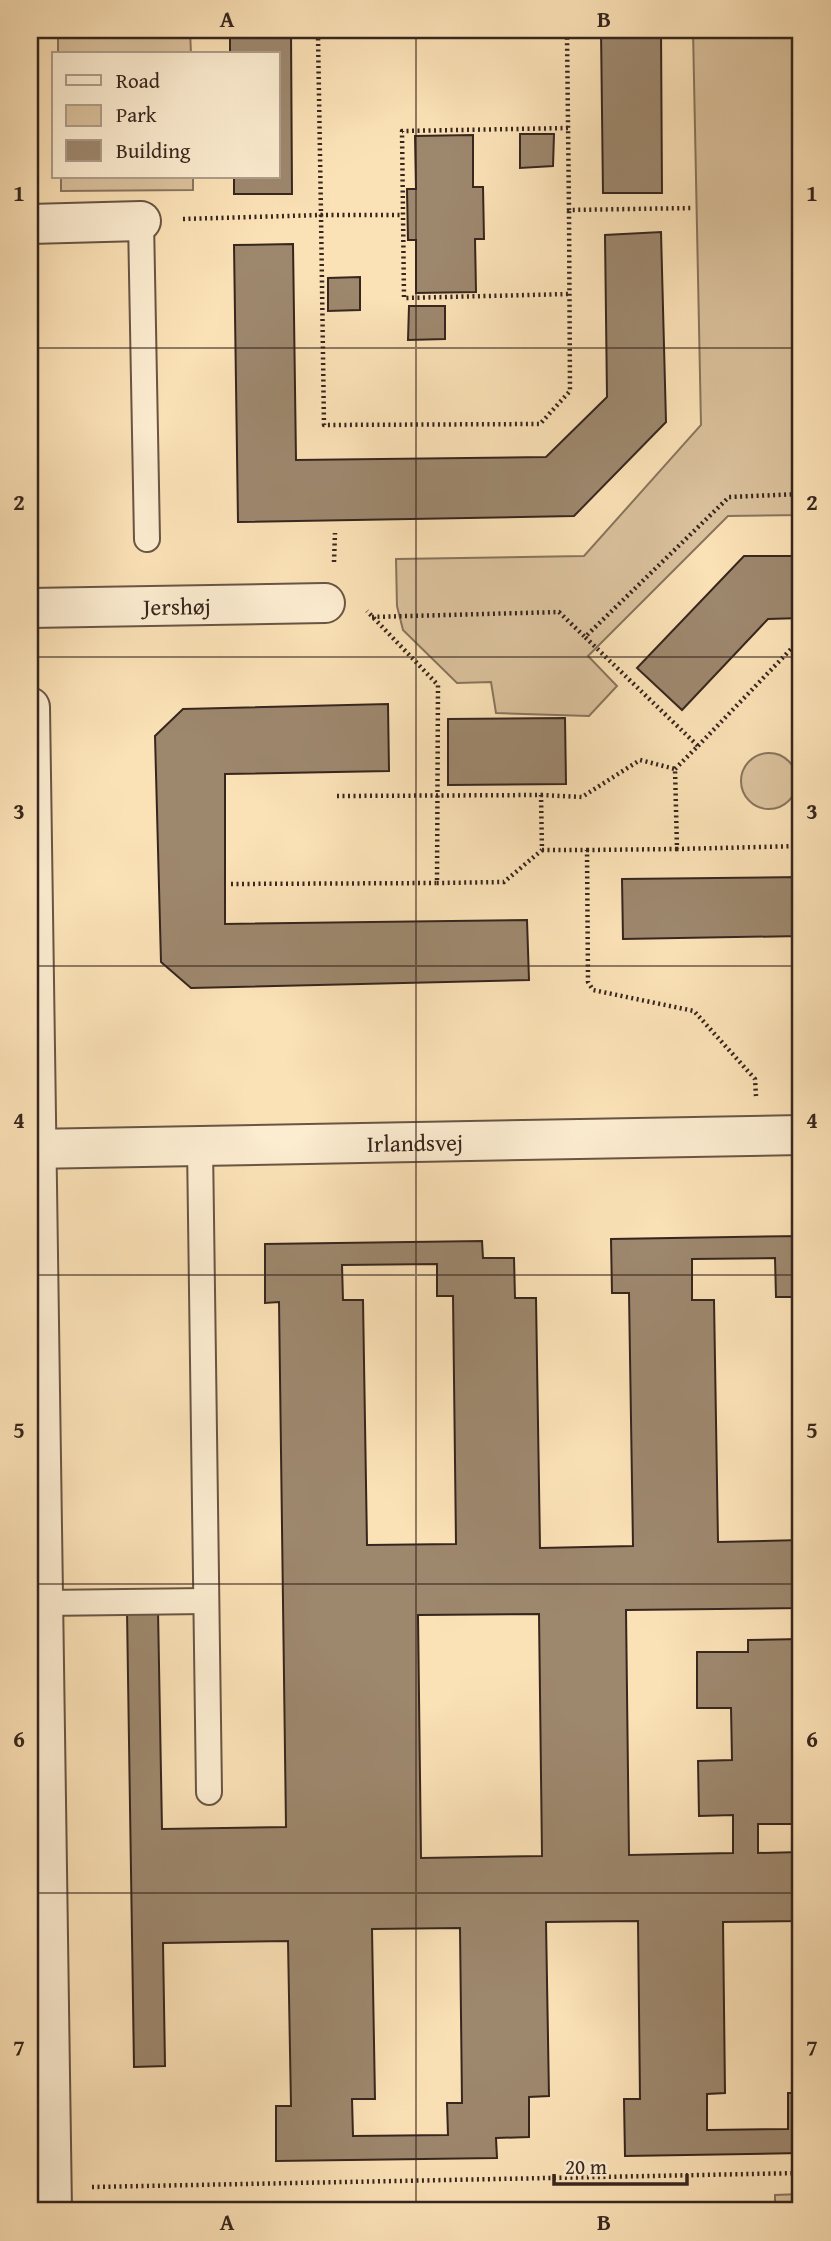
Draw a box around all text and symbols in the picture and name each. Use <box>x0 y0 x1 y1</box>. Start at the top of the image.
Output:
text: A <box>220 2 235 35</box>
text: B <box>597 2 611 35</box>
legend <box>52 52 280 178</box>
text: Road <box>116 65 161 96</box>
text: Park <box>116 99 157 130</box>
text: Building <box>116 135 191 166</box>
text: 1 <box>13 176 25 209</box>
text: 1 <box>806 176 818 209</box>
text: 2 <box>13 485 25 518</box>
text: 2 <box>806 485 818 518</box>
street label: Jershøj <box>140 588 211 623</box>
text: 3 <box>13 794 25 827</box>
text: 3 <box>806 794 818 827</box>
text: 4 <box>13 1103 25 1136</box>
text: 4 <box>806 1103 818 1136</box>
street label: Irlandsvej <box>367 1125 463 1159</box>
text: 5 <box>13 1413 25 1446</box>
text: 5 <box>806 1413 818 1446</box>
text: 6 <box>13 1722 25 1755</box>
text: 6 <box>806 1722 818 1755</box>
text: 7 <box>13 2031 25 2064</box>
text: 7 <box>806 2031 818 2064</box>
scale bar <box>554 2143 688 2187</box>
text: 20 m <box>565 2151 607 2182</box>
text: A <box>220 2205 235 2238</box>
text: B <box>597 2205 611 2238</box>

